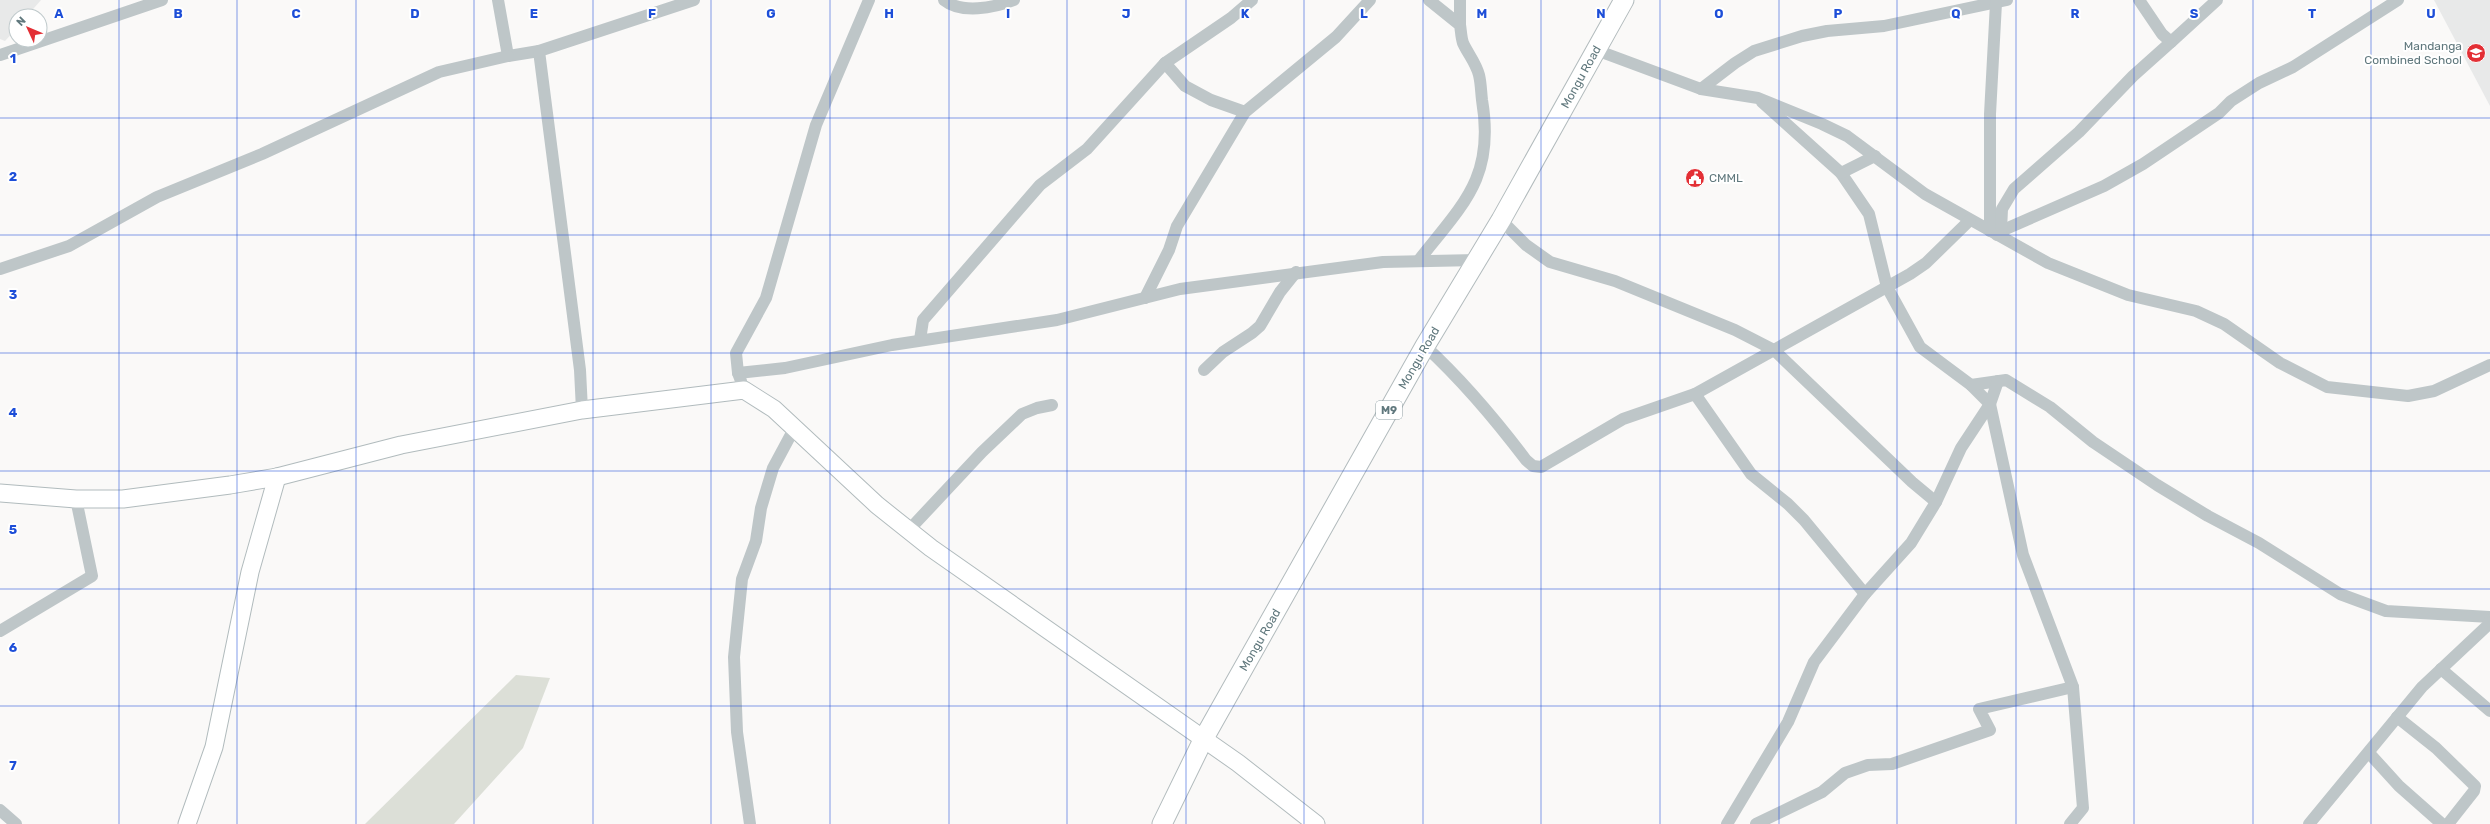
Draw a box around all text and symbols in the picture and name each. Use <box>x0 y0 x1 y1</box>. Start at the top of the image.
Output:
text: A <box>54 6 64 21</box>
text: B <box>173 6 183 21</box>
text: C <box>291 6 301 21</box>
text: D <box>410 6 420 21</box>
text: E <box>530 6 538 21</box>
text: F <box>648 6 656 21</box>
text: G <box>766 6 776 21</box>
text: H <box>884 6 894 21</box>
text: I <box>1006 6 1010 21</box>
text: J <box>1122 6 1130 21</box>
text: K <box>1241 6 1250 21</box>
text: L <box>1360 6 1368 21</box>
text: M <box>1477 6 1487 21</box>
text: N <box>1596 6 1606 21</box>
text: O <box>1714 6 1724 21</box>
text: P <box>1834 6 1843 21</box>
text: Q <box>1951 6 1961 21</box>
text: R <box>2071 6 2080 21</box>
text: S <box>2190 6 2199 21</box>
text: T <box>2308 6 2316 21</box>
text: U <box>2426 6 2436 21</box>
north arrow <box>8 8 48 48</box>
text: N <box>14 14 29 29</box>
place label: Mandanga Combined School <box>2364 39 2462 67</box>
school or university icon: Mandanga Combined School <box>2465 42 2487 64</box>
street label: Mongu Road <box>1558 43 1604 111</box>
text: 1 <box>10 51 16 66</box>
public building icon: CMML <box>1684 167 1706 189</box>
text: 2 <box>9 169 17 184</box>
place label: CMML <box>1709 171 1743 185</box>
text: 3 <box>9 287 18 302</box>
street label: Mongu Road <box>1396 324 1442 392</box>
road number: M9 <box>1376 401 1402 419</box>
text: 4 <box>9 405 18 420</box>
text: 5 <box>9 522 17 537</box>
street label: Mongu Road <box>1237 606 1283 674</box>
text: 6 <box>9 640 18 655</box>
text: 7 <box>9 758 17 773</box>

